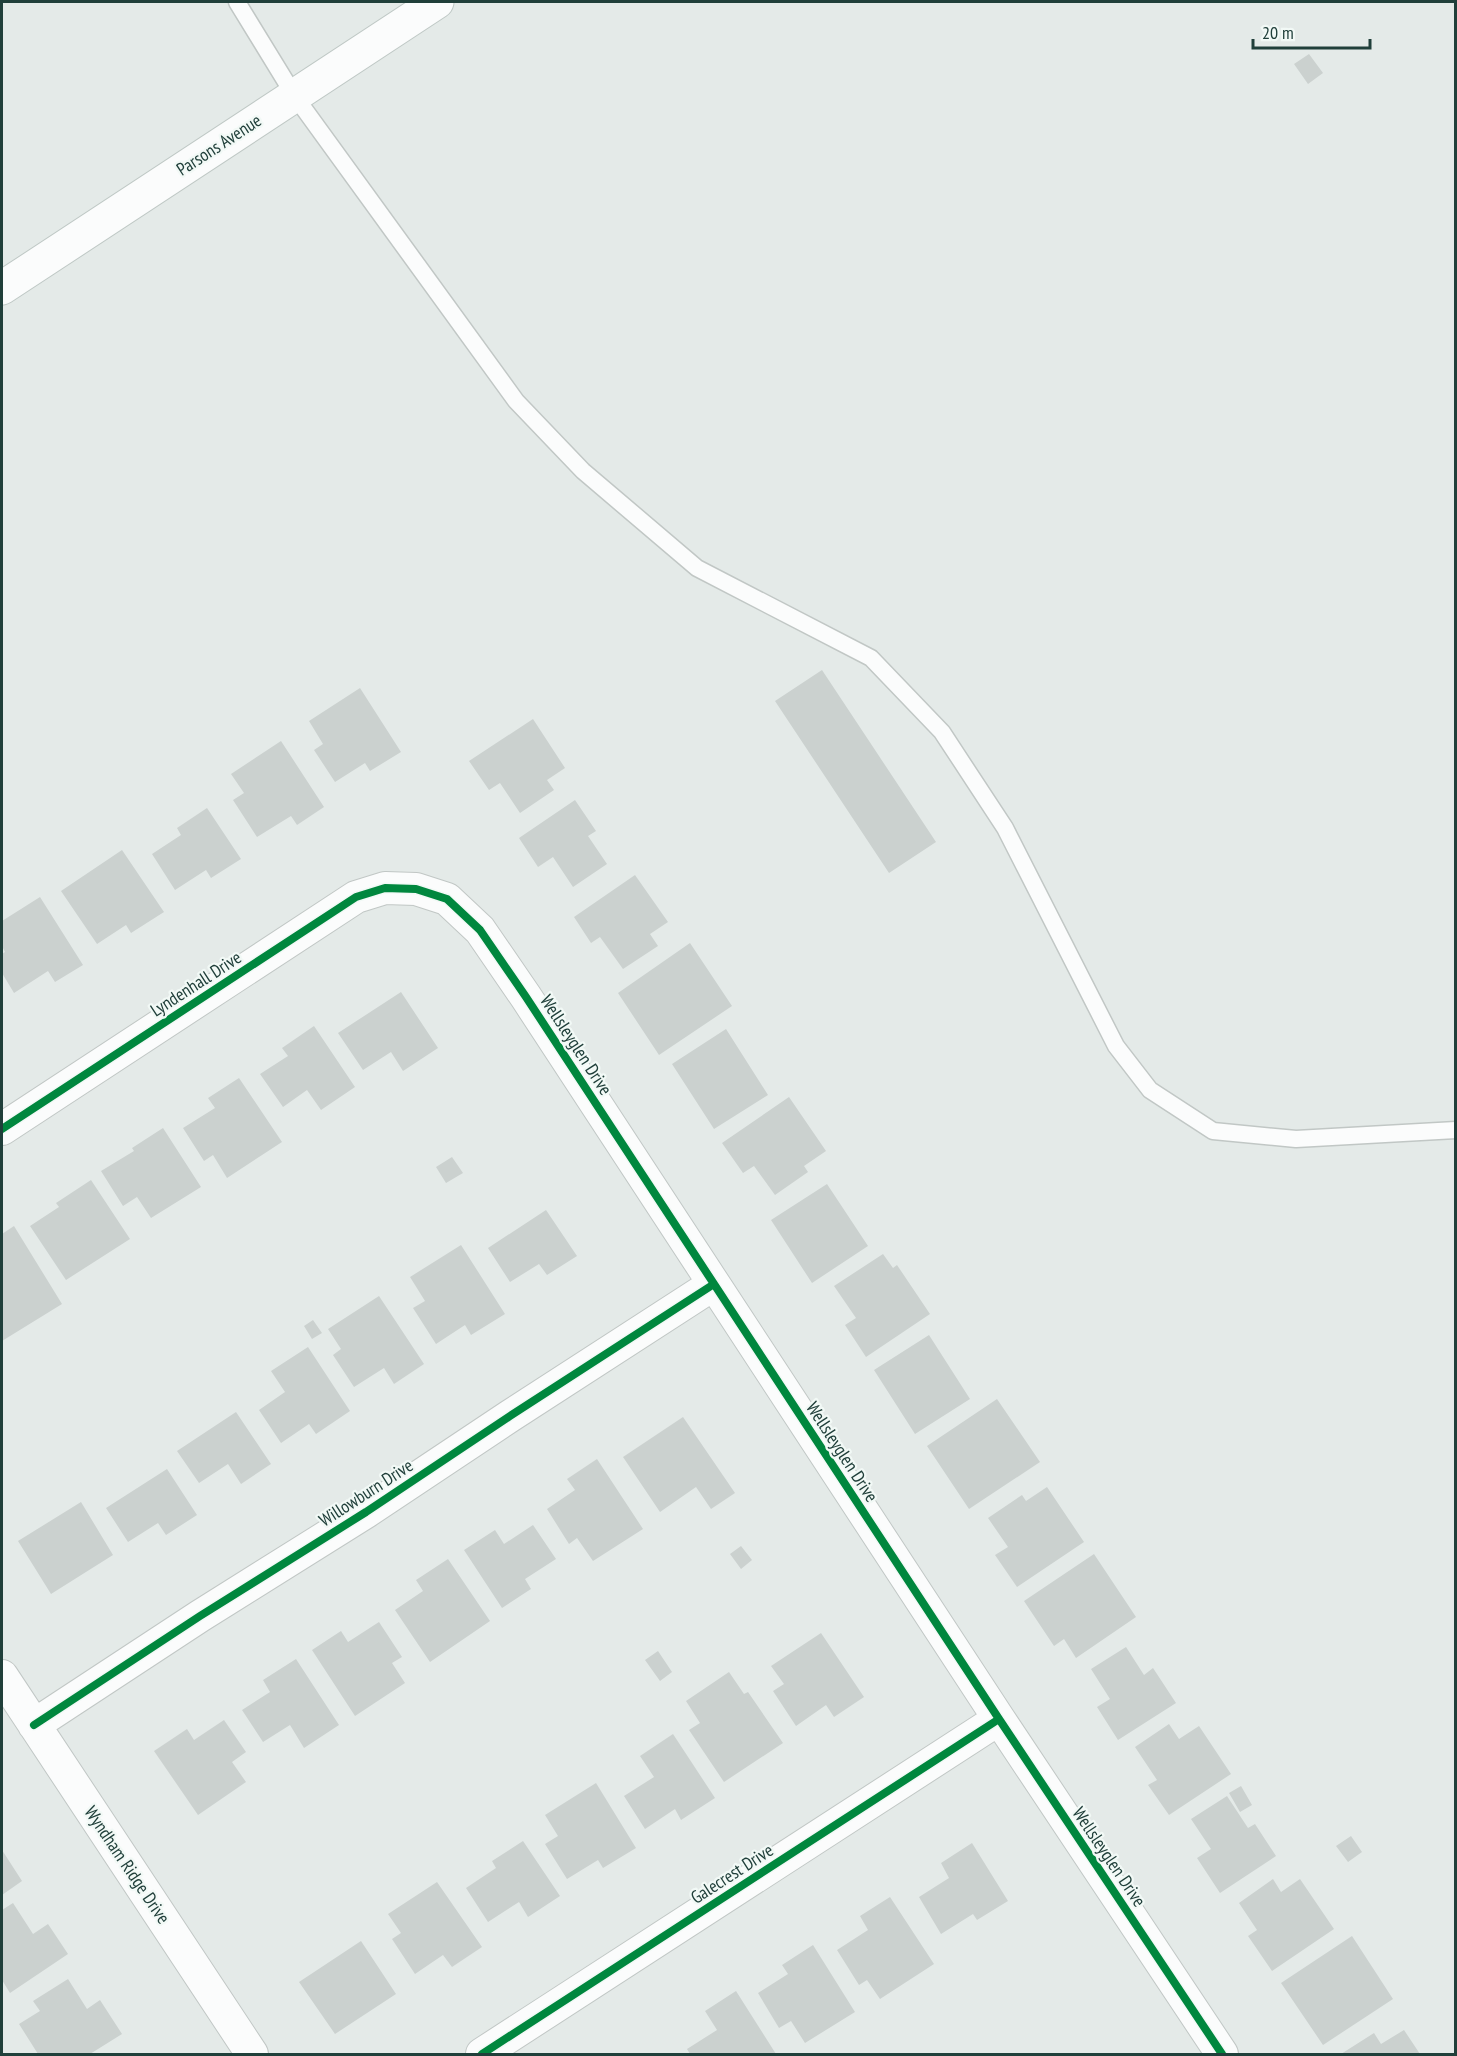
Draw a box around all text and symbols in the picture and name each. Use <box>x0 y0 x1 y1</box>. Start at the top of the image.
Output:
scale bar <box>1253 12 1370 50</box>
text: 20 m <box>1262 21 1294 44</box>
street label: Parsons Avenue <box>172 109 265 180</box>
street label: Lyndenhall Drive <box>146 946 246 1022</box>
street label: Wellsleyglen Drive <box>535 990 617 1099</box>
street label: Wellsleyglen Drive <box>801 1397 883 1506</box>
street label: Willowburn Drive <box>314 1454 417 1532</box>
street label: Wyndham Ridge Drive <box>80 1801 175 1928</box>
street label: Wellsleyglen Drive <box>1068 1803 1151 1911</box>
street label: Galecrest Drive <box>686 1838 777 1909</box>

